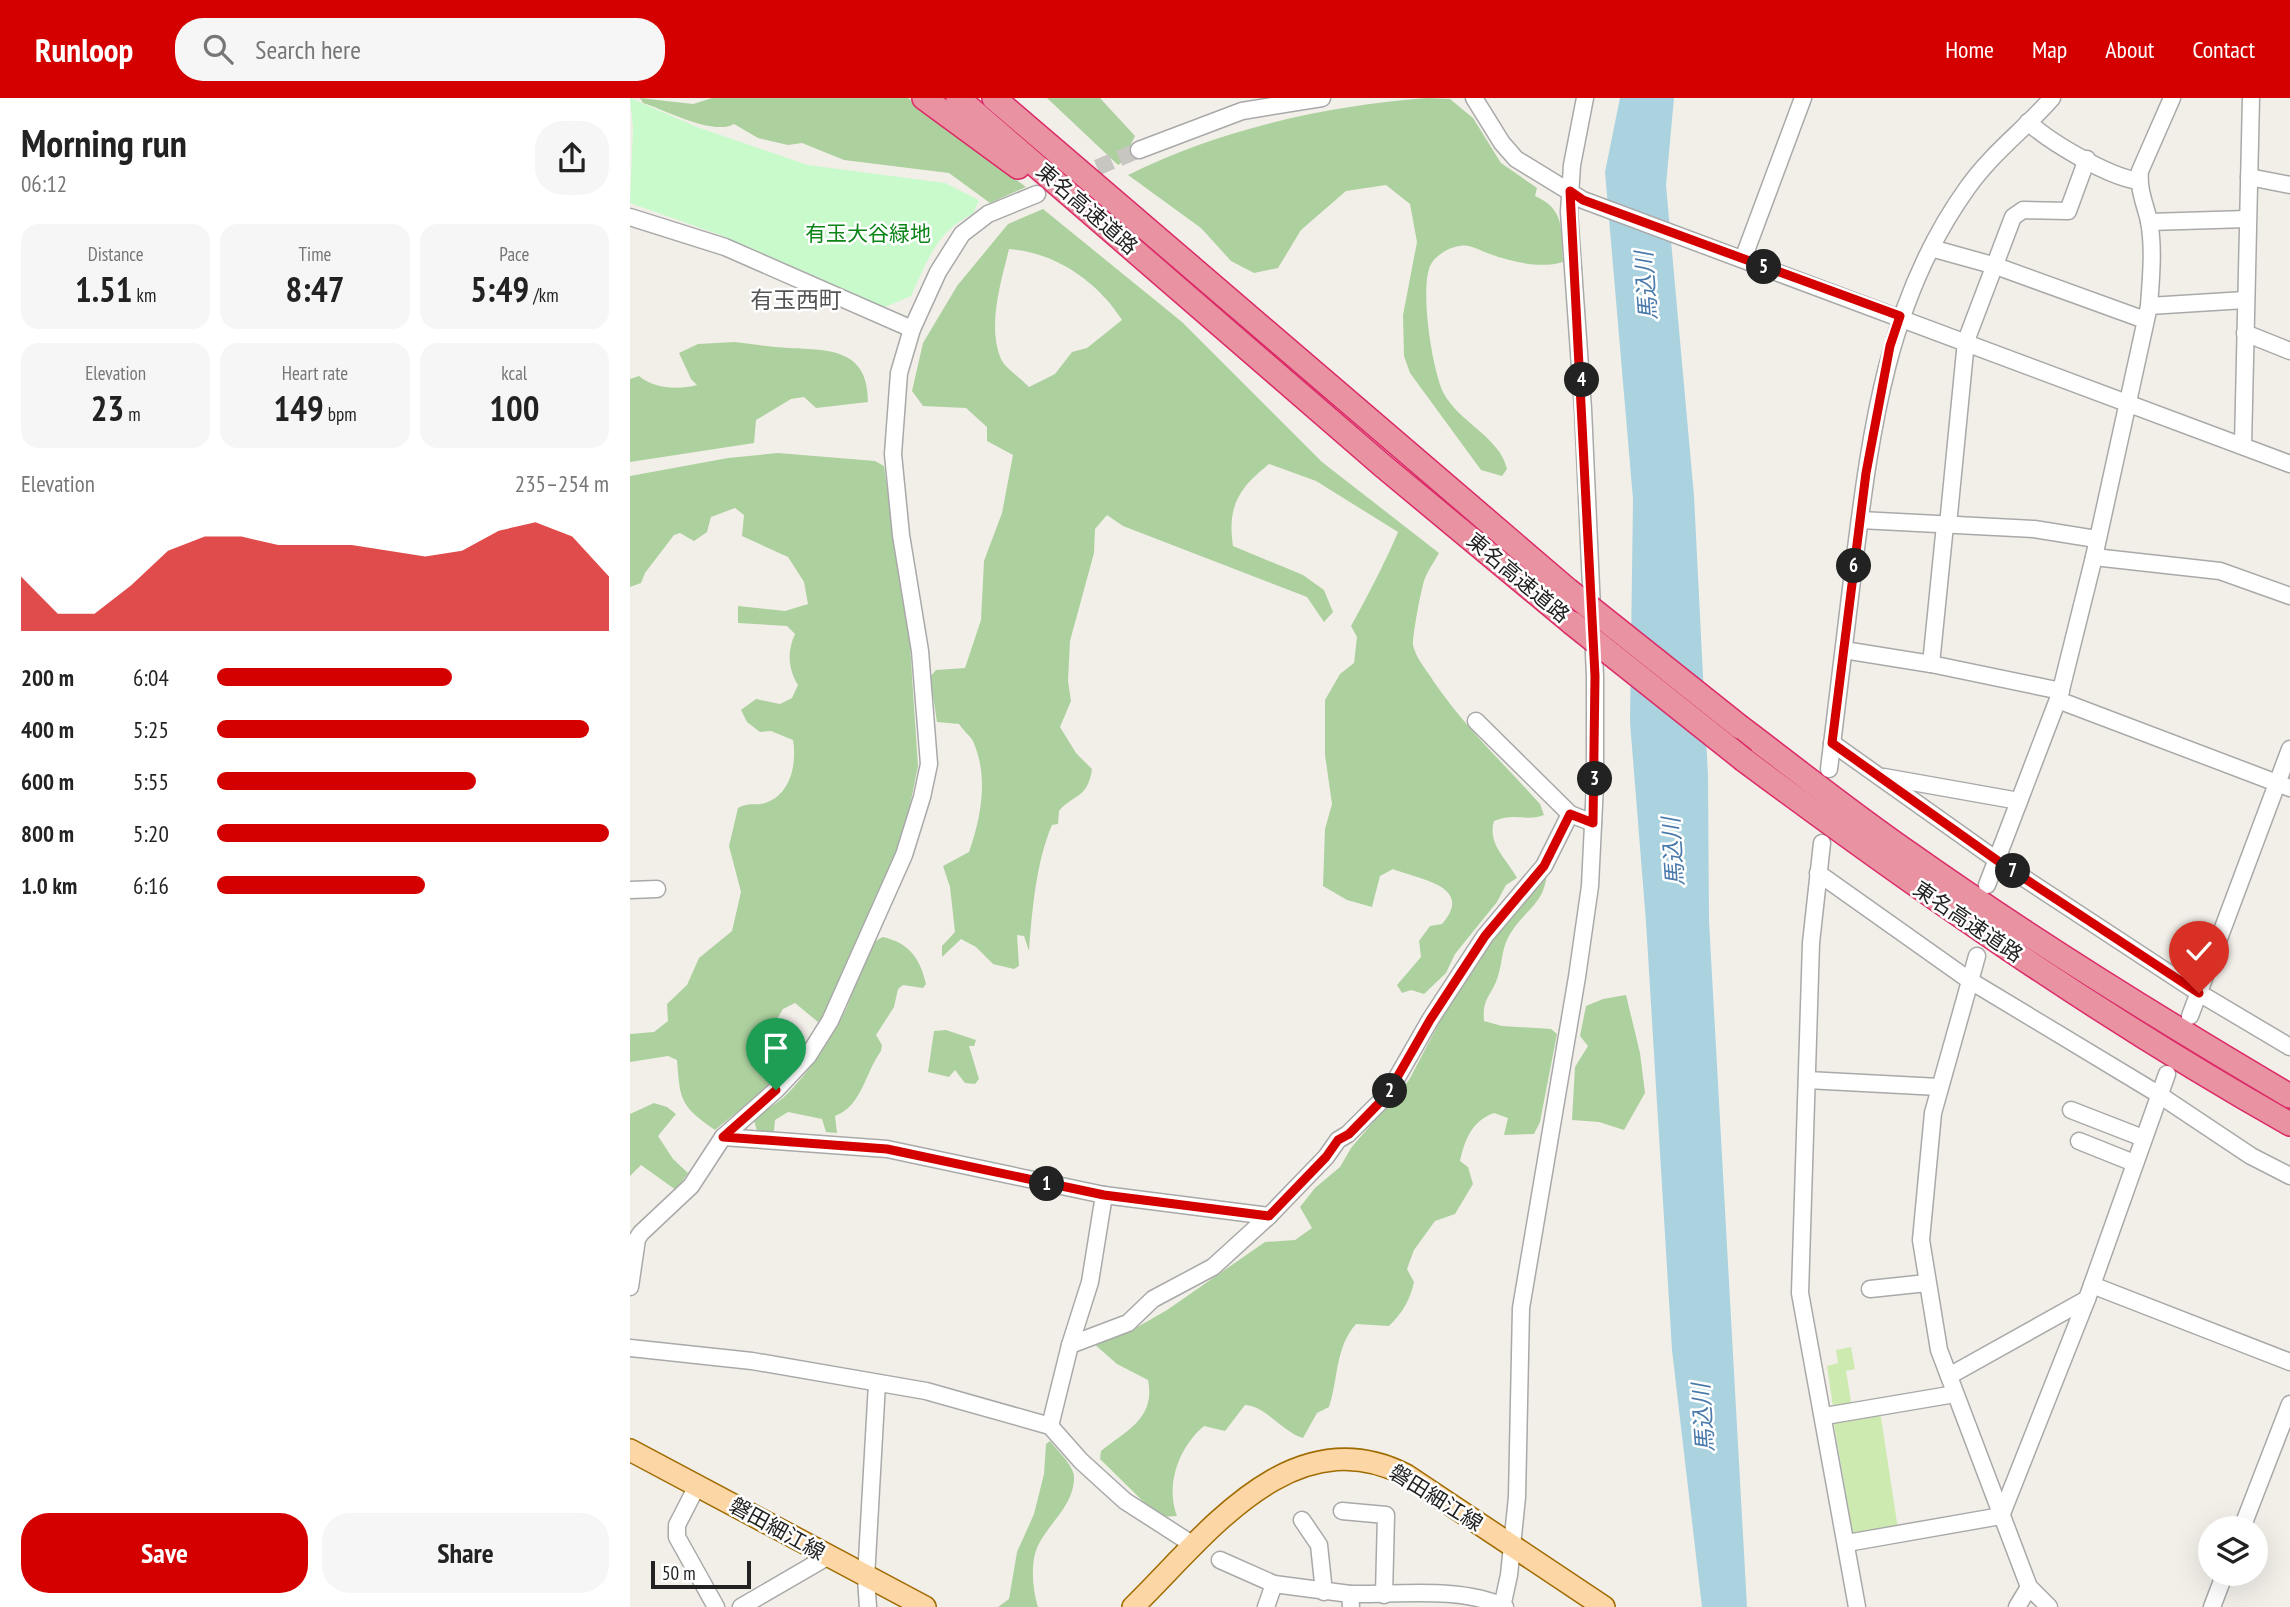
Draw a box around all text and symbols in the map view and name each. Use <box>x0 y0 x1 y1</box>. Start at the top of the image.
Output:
search box <box>175 18 665 81</box>
text: Runloop <box>35 28 133 71</box>
icon: search <box>199 30 237 68</box>
text: Search here <box>255 33 361 66</box>
text: Home <box>1945 34 1994 65</box>
text: Map <box>2032 34 2067 65</box>
text: About <box>2105 34 2154 65</box>
text: Contact <box>2192 34 2255 65</box>
text: Morning run <box>21 118 187 167</box>
button: share <box>535 121 609 195</box>
street label: 東名高速道路 <box>1031 157 1144 260</box>
text: 06:12 <box>21 169 67 198</box>
park label: 有玉大谷緑地 <box>805 220 931 247</box>
text: Distance <box>88 242 144 266</box>
text: Time <box>299 242 331 266</box>
text: Pace <box>499 242 529 266</box>
water label: 馬込川 <box>1628 248 1662 321</box>
pin: 5 <box>1746 250 1782 284</box>
text: 5 <box>1759 254 1768 278</box>
text: 1.51 <box>75 266 133 312</box>
text: 8:47 <box>286 266 344 312</box>
text: 5:49 <box>470 266 529 312</box>
text: km <box>133 283 156 307</box>
text: /km <box>529 283 559 307</box>
district label: 有玉西町 <box>750 285 842 314</box>
text: Elevation <box>85 361 146 385</box>
text: Heart rate <box>282 361 348 385</box>
text: kcal <box>501 361 527 385</box>
pin: 4 <box>1564 362 1600 398</box>
text: 4 <box>1577 367 1586 391</box>
text: 23 <box>91 385 124 431</box>
text: 149 <box>273 385 324 431</box>
text: 100 <box>489 385 539 431</box>
text: m <box>124 402 141 426</box>
text: bpm <box>324 402 357 426</box>
text: Elevation <box>21 469 95 498</box>
text: 235–254 m <box>515 469 609 498</box>
street label: 東名高速道路 <box>1461 527 1575 628</box>
pin: 6 <box>1836 548 1872 584</box>
text: 6 <box>1849 553 1858 577</box>
text: 200 m <box>21 663 74 692</box>
text: 6:04 <box>133 663 169 692</box>
text: 400 m <box>21 715 74 744</box>
text: 5:25 <box>133 715 169 744</box>
pin: 3 <box>1578 762 1612 796</box>
text: 3 <box>1590 766 1599 790</box>
text: 600 m <box>21 767 74 796</box>
text: 5:55 <box>133 767 169 796</box>
water label: 馬込川 <box>1655 814 1689 887</box>
text: 800 m <box>21 819 74 848</box>
text: 5:20 <box>133 819 169 848</box>
pin: 7 <box>1996 854 2030 888</box>
text: 7 <box>2008 858 2017 882</box>
text: 1.0 km <box>21 871 77 900</box>
text: 6:16 <box>133 871 169 900</box>
street label: 東名高速道路 <box>1909 875 2028 968</box>
pin <box>2169 921 2229 993</box>
icon: check <box>2180 932 2218 970</box>
pin <box>746 1018 806 1090</box>
icon: arrive <box>757 1029 795 1067</box>
pin: 2 <box>1372 1074 1408 1108</box>
text: 2 <box>1385 1078 1394 1102</box>
pin: 1 <box>1030 1166 1064 1202</box>
text: 1 <box>1042 1171 1051 1195</box>
water label: 馬込川 <box>1685 1380 1719 1453</box>
street label: 磐田細江線 <box>1385 1458 1488 1537</box>
street label: 磐田細江線 <box>725 1491 830 1566</box>
button: Save <box>21 1513 308 1593</box>
button: Share <box>322 1513 609 1593</box>
map controls <box>2198 1516 2268 1586</box>
button: layers <box>2198 1516 2268 1586</box>
scale bar <box>651 1558 751 1590</box>
text: 50 m <box>662 1561 696 1585</box>

